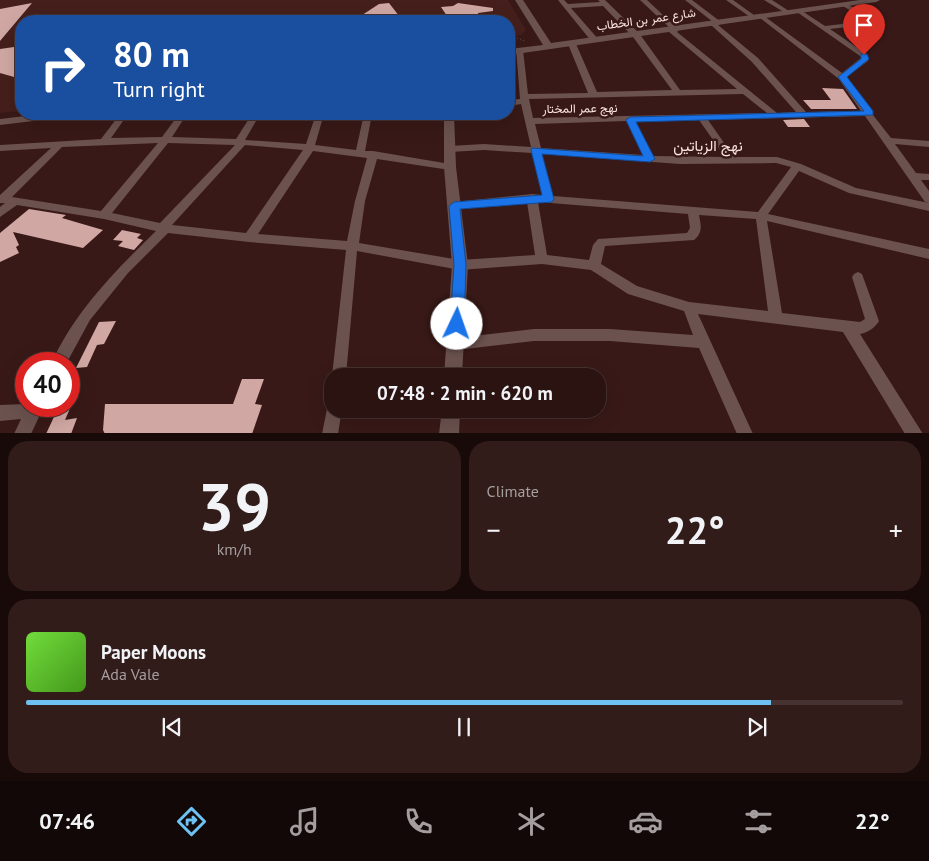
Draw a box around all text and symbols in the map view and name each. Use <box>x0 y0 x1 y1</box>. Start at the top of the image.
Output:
pin <box>843 4 885 55</box>
street label: شارع عمر بن الخطاب <box>596 5 697 35</box>
icon: arrive <box>850 11 878 39</box>
text: 80 m <box>113 31 190 77</box>
icon: right <box>30 35 95 100</box>
text: Turn right <box>113 75 205 103</box>
street label: نهج عمر المختار <box>541 100 618 118</box>
street label: نهج الزياتين <box>673 136 743 157</box>
position arrow <box>430 297 482 349</box>
speed limit sign: 40 <box>15 352 80 417</box>
text: 07:48 · 2 min · 620 m <box>377 381 553 405</box>
text: 39 <box>197 464 271 548</box>
text: Climate <box>487 481 539 501</box>
text: 22° <box>665 505 725 554</box>
text: − <box>487 511 501 548</box>
text: + <box>889 511 903 548</box>
text: km/h <box>217 539 252 559</box>
text: Paper Moons <box>101 640 206 664</box>
text: Ada Vale <box>101 664 160 684</box>
icon: previous <box>158 713 186 741</box>
icon: pause <box>450 713 478 741</box>
icon: next <box>743 713 771 741</box>
icon: directions <box>174 804 209 839</box>
icon: music <box>287 804 322 839</box>
icon: phone <box>401 804 436 839</box>
icon: climate <box>514 804 549 839</box>
icon: car <box>628 804 663 839</box>
icon: filters <box>741 804 776 839</box>
text: 07:46 <box>39 807 95 835</box>
text: 22° <box>855 807 890 835</box>

